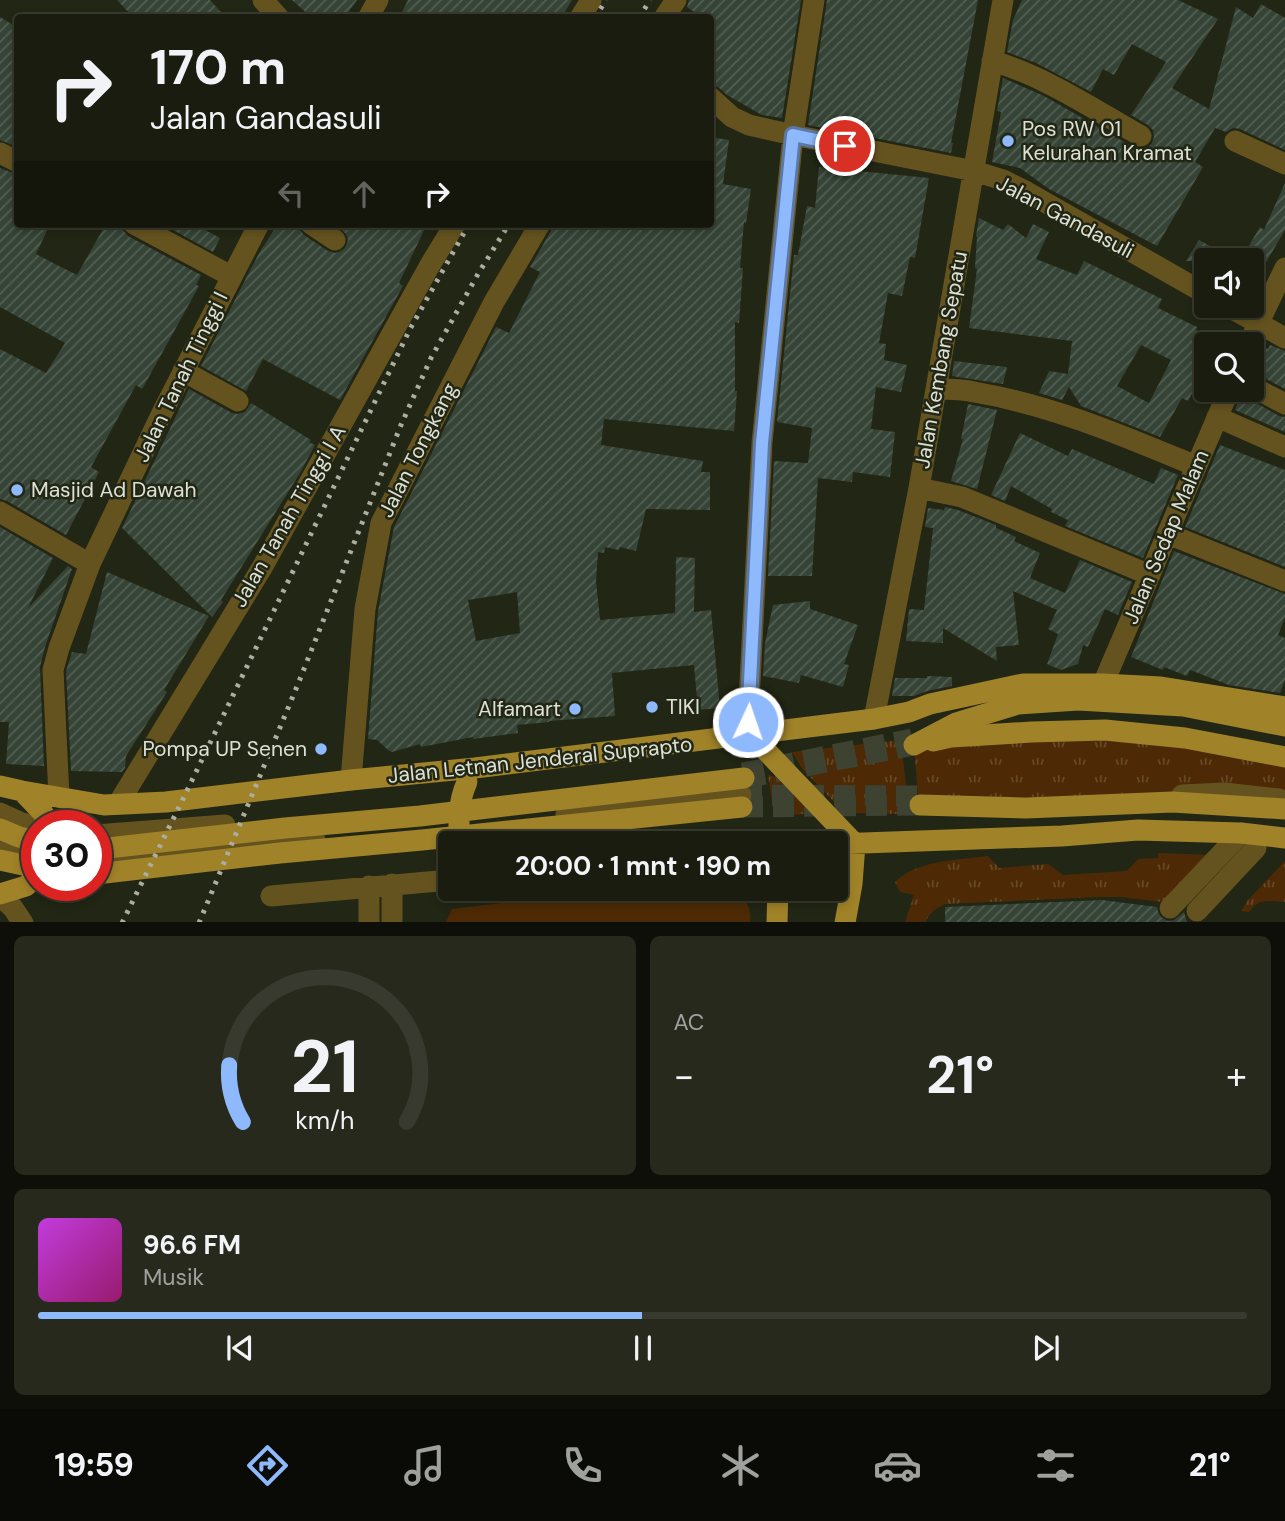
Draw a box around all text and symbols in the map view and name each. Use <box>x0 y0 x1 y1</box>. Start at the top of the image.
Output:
text: 170 m <box>150 35 286 99</box>
icon: right <box>35 42 126 133</box>
text: Jalan Gandasuli <box>150 97 382 139</box>
place label: Pos RW 01 Kelurahan Kramat <box>1022 115 1192 167</box>
pin <box>815 116 875 176</box>
icon: arrive <box>826 127 864 165</box>
marker: Pos RW 01 Kelurahan Kramat <box>1000 133 1016 149</box>
street label: Jalan Gandasuli <box>991 169 1139 265</box>
icon: left <box>272 175 310 213</box>
icon: ahead <box>345 175 383 213</box>
icon: right <box>418 175 456 213</box>
map controls <box>1194 248 1264 402</box>
button: sound <box>1194 248 1264 318</box>
street label: Jalan Kembang Sepatu <box>908 249 974 471</box>
street label: Jalan Tanah Tinggi I <box>128 287 234 467</box>
button: search <box>1194 332 1264 402</box>
street label: Jalan Tongkang <box>372 378 464 522</box>
street label: Jalan Tanah Tinggi I A <box>225 420 353 612</box>
street label: Jalan Sedap Malam <box>1117 445 1215 629</box>
place label: Masjid Ad Dawah <box>31 476 196 504</box>
marker: Masjid Ad Dawah <box>9 482 25 498</box>
position arrow <box>711 685 785 759</box>
place label: TIKI <box>666 693 700 721</box>
place label: Alfamart <box>478 695 561 723</box>
marker: TIKI <box>644 699 660 715</box>
marker: Alfamart <box>567 701 583 717</box>
street label: Jalan Letnan Jenderal Suprapto <box>386 730 694 790</box>
place label: Pompa UP Senen <box>142 735 307 763</box>
marker: Pompa UP Senen <box>313 741 329 757</box>
speed limit sign: 30 <box>21 810 112 901</box>
text: 20:00 · 1 mnt · 190 m <box>515 849 771 883</box>
text: AC <box>674 1007 704 1037</box>
text: 21 <box>290 1020 359 1115</box>
text: 21° <box>926 1041 994 1109</box>
text: − <box>674 1051 694 1101</box>
text: + <box>1226 1051 1247 1101</box>
text: km/h <box>295 1103 354 1136</box>
text: 96.6 FM <box>143 1228 241 1262</box>
text: Musik <box>143 1262 204 1292</box>
icon: previous <box>221 1329 259 1367</box>
icon: pause <box>624 1329 662 1367</box>
icon: next <box>1027 1329 1065 1367</box>
icon: directions <box>243 1441 292 1490</box>
icon: music <box>400 1441 449 1490</box>
icon: phone <box>558 1441 607 1490</box>
icon: climate <box>716 1441 765 1490</box>
icon: car <box>873 1441 922 1490</box>
icon: filters <box>1031 1441 1080 1490</box>
text: 19:59 <box>54 1444 134 1486</box>
text: 21° <box>1189 1444 1231 1486</box>

